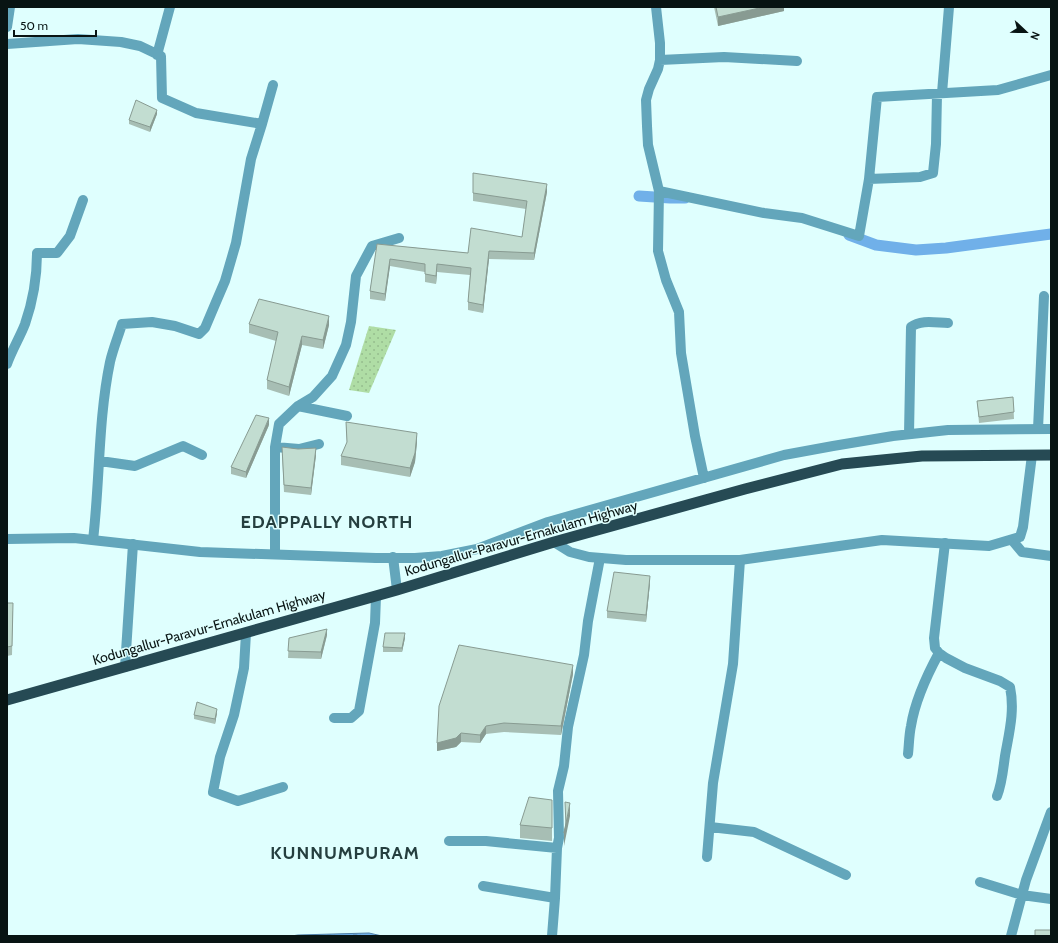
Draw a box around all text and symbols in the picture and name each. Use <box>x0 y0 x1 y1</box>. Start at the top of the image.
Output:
scale bar <box>14 12 96 38</box>
north arrow <box>1006 12 1046 52</box>
text: 50 m <box>20 18 48 33</box>
text: N <box>1027 30 1043 42</box>
street label: Kodungallur-Paravur-Ernakulam Highway <box>402 496 640 580</box>
district label: EDAPPALLY NORTH <box>240 511 414 533</box>
street label: Kodungallur-Paravur-Ernakulam Highway <box>90 585 328 669</box>
district label: KUNNUMPURAM <box>270 842 420 864</box>

